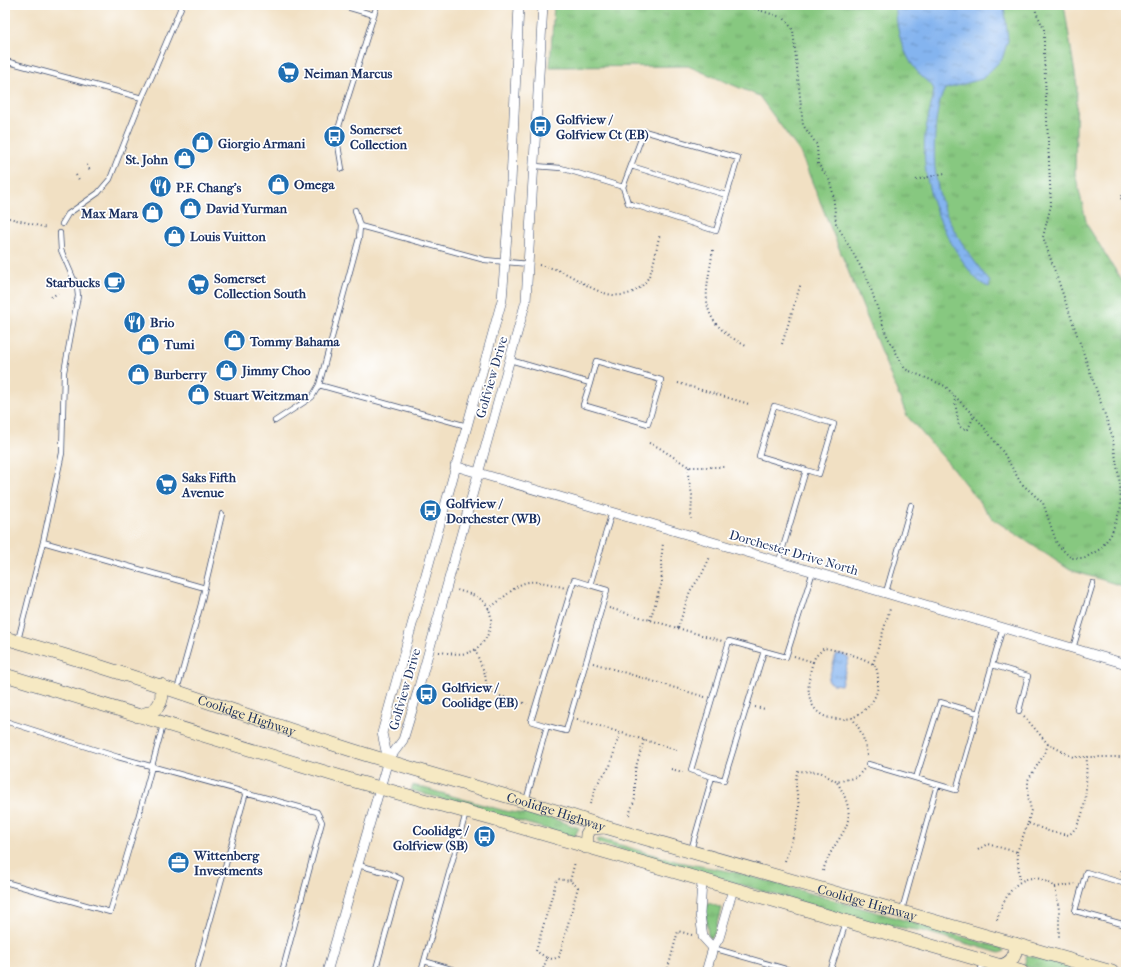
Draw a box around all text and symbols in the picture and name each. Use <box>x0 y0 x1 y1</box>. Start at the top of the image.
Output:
supermarket icon: Neiman Marcus <box>275 60 301 86</box>
place label: Neiman Marcus <box>304 66 393 81</box>
place label: Golfview / Golfview Ct (EB) <box>556 112 649 142</box>
bus stop icon: Golfview / Golfview Ct (EB) <box>527 113 553 139</box>
place label: Somerset Collection <box>350 122 407 152</box>
bus stop icon: Somerset Collection <box>321 123 347 149</box>
shop icon: Giorgio Armani <box>190 130 216 156</box>
place label: Giorgio Armani <box>218 136 305 152</box>
shop icon: St. John <box>171 146 197 172</box>
place label: St. John <box>125 152 168 168</box>
shop icon: Omega <box>265 171 291 197</box>
restaurant icon: P.F. Chang's <box>148 174 174 200</box>
place label: Omega <box>294 177 335 193</box>
place label: P.F. Chang's <box>176 180 241 196</box>
shop icon: David Yurman <box>178 195 204 221</box>
shop icon: Max Mara <box>140 200 166 226</box>
place label: David Yurman <box>206 201 288 216</box>
place label: Max Mara <box>80 206 139 221</box>
shop icon: Louis Vuitton <box>161 223 187 249</box>
place label: Louis Vuitton <box>190 229 266 244</box>
cafe icon: Starbucks <box>102 269 128 295</box>
place label: Somerset Collection South <box>214 271 307 301</box>
supermarket icon: Somerset Collection South <box>185 272 211 298</box>
place label: Starbucks <box>46 275 100 290</box>
restaurant icon: Brio <box>122 309 148 335</box>
place label: Brio <box>150 315 175 330</box>
shop icon: Tommy Bahama <box>222 328 248 354</box>
shop icon: Tumi <box>135 331 161 357</box>
place label: Tommy Bahama <box>249 334 341 350</box>
street label: Golfview Drive <box>473 334 510 420</box>
place label: Tumi <box>163 337 195 352</box>
shop icon: Jimmy Choo <box>214 357 240 383</box>
shop icon: Burberry <box>126 361 152 387</box>
place label: Jimmy Choo <box>240 363 311 379</box>
place label: Burberry <box>154 367 208 383</box>
shop icon: Stuart Weitzman <box>186 382 212 408</box>
place label: Stuart Weitzman <box>214 388 309 403</box>
place label: Saks Fifth Avenue <box>181 470 237 500</box>
supermarket icon: Saks Fifth Avenue <box>154 471 180 497</box>
place label: Golfview / Dorchester (WB) <box>446 496 541 526</box>
bus stop icon: Golfview / Dorchester (WB) <box>417 497 443 523</box>
street label: Dorchester Drive North <box>728 527 861 578</box>
street label: Golfview Drive <box>386 646 423 732</box>
place label: Golfview / Coolidge (EB) <box>442 680 519 711</box>
bus stop icon: Golfview / Coolidge (EB) <box>414 681 440 707</box>
street label: Coolidge Highway <box>196 692 299 740</box>
street label: Coolidge Highway <box>505 789 609 835</box>
place label: Coolidge / Golfview (SB) <box>393 823 470 853</box>
bus stop icon: Coolidge / Golfview (SB) <box>471 824 497 850</box>
place label: Wittenberg Investments <box>193 848 263 878</box>
office icon: Wittenberg Investments <box>166 849 192 875</box>
street label: Coolidge Highway <box>816 881 920 924</box>

